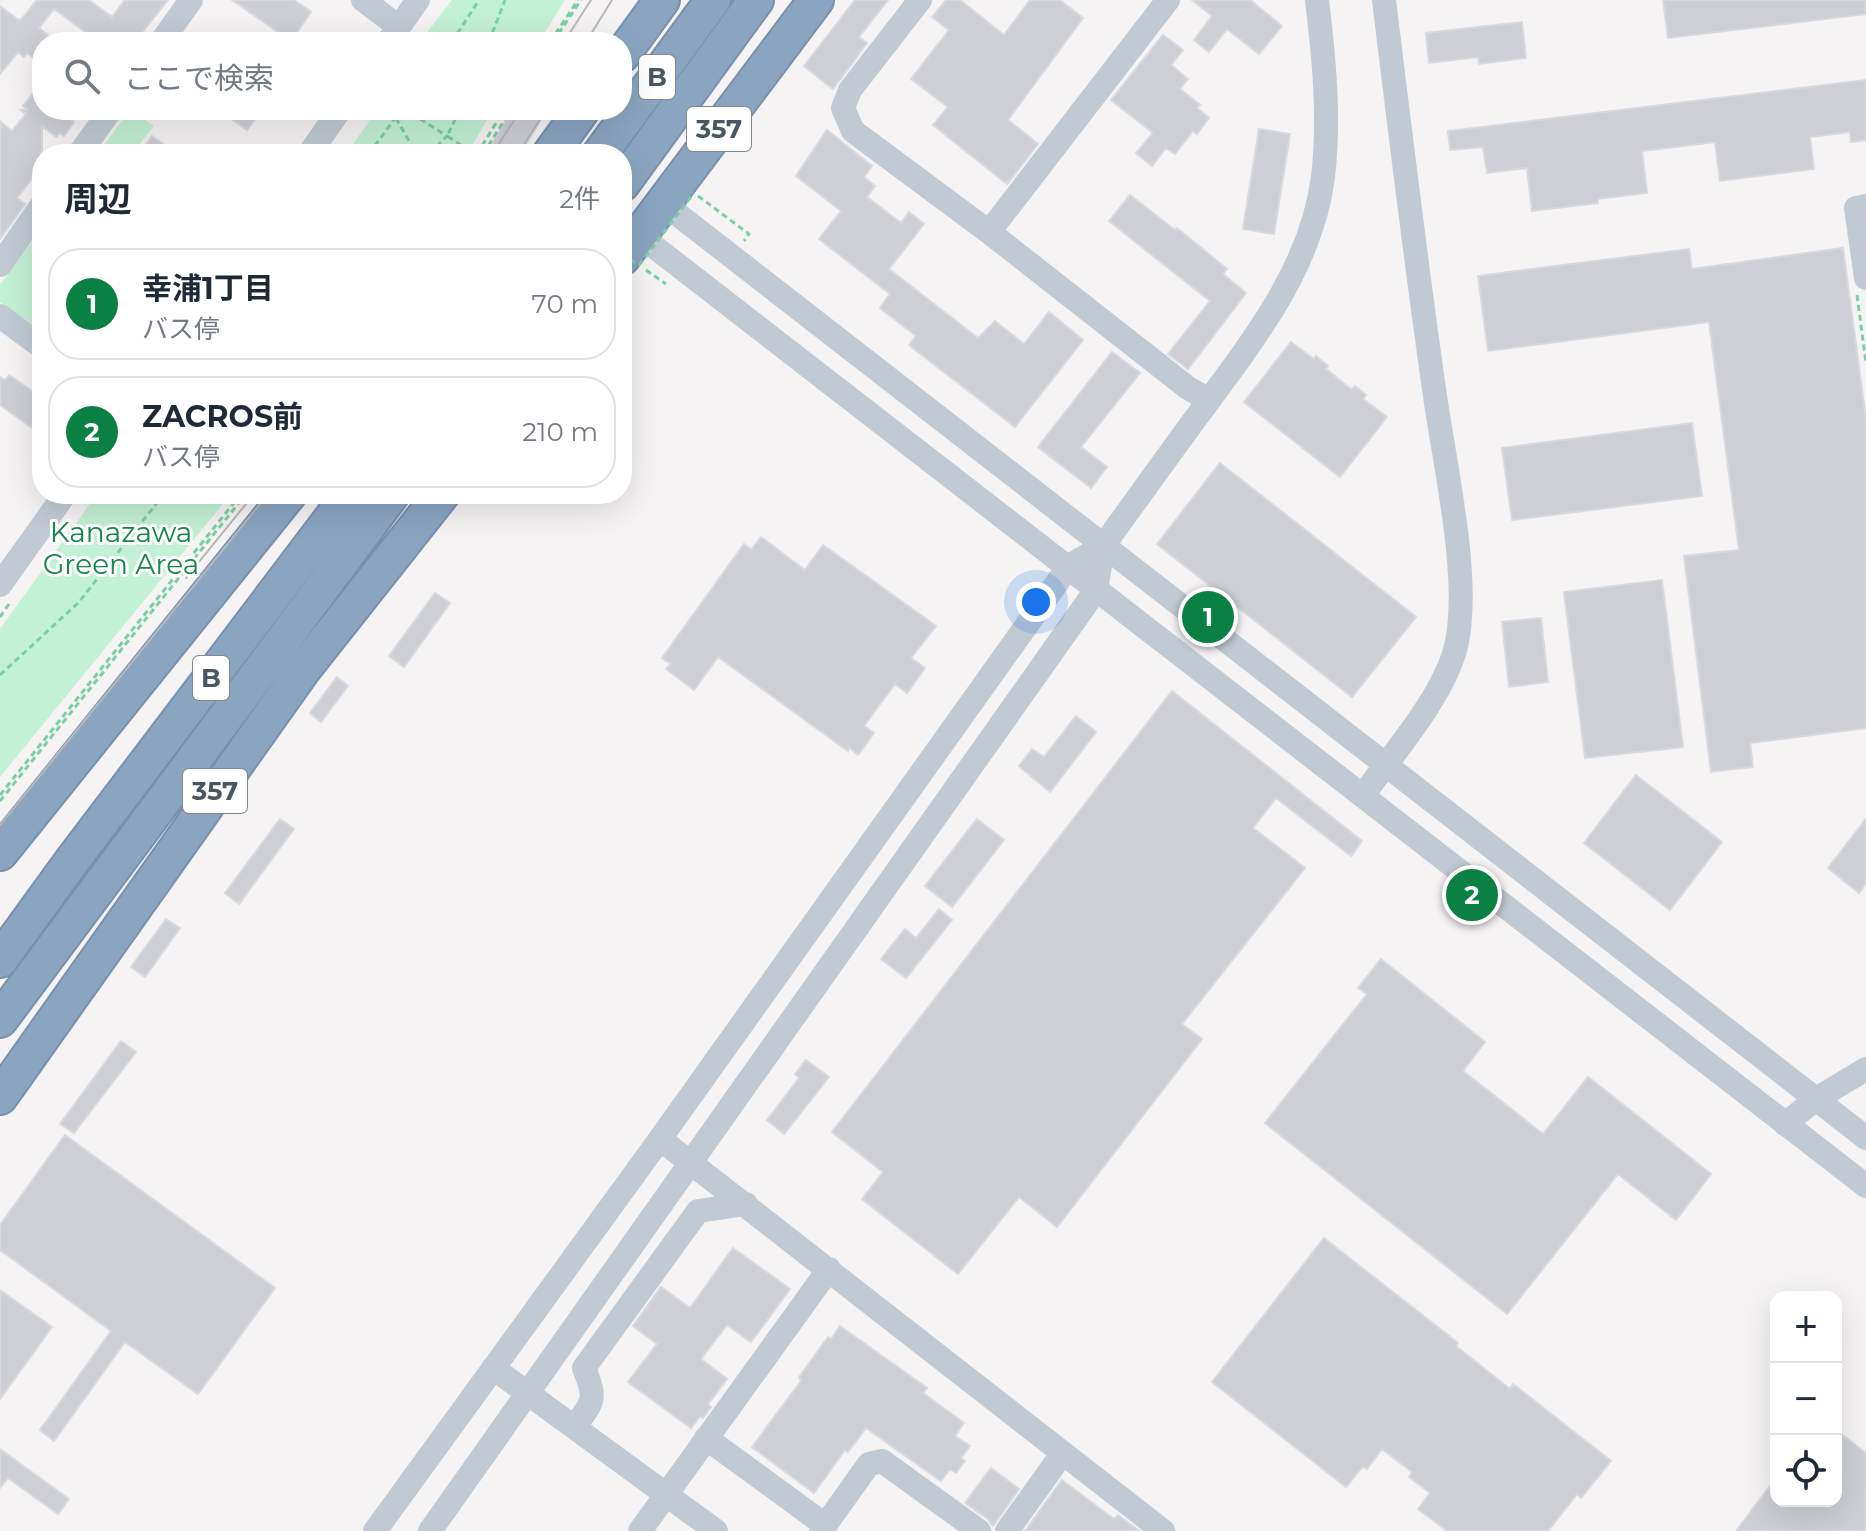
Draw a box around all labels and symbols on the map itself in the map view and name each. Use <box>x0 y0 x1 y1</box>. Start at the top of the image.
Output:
road number: B <box>639 55 675 99</box>
road number: 357 <box>687 107 751 151</box>
park label: Kanazawa Green Area <box>43 515 199 581</box>
your location <box>1016 582 1056 622</box>
pin: 1 <box>1182 587 1234 647</box>
road number: B <box>193 656 229 700</box>
road number: 357 <box>183 769 247 813</box>
pin: 2 <box>1446 865 1498 925</box>

